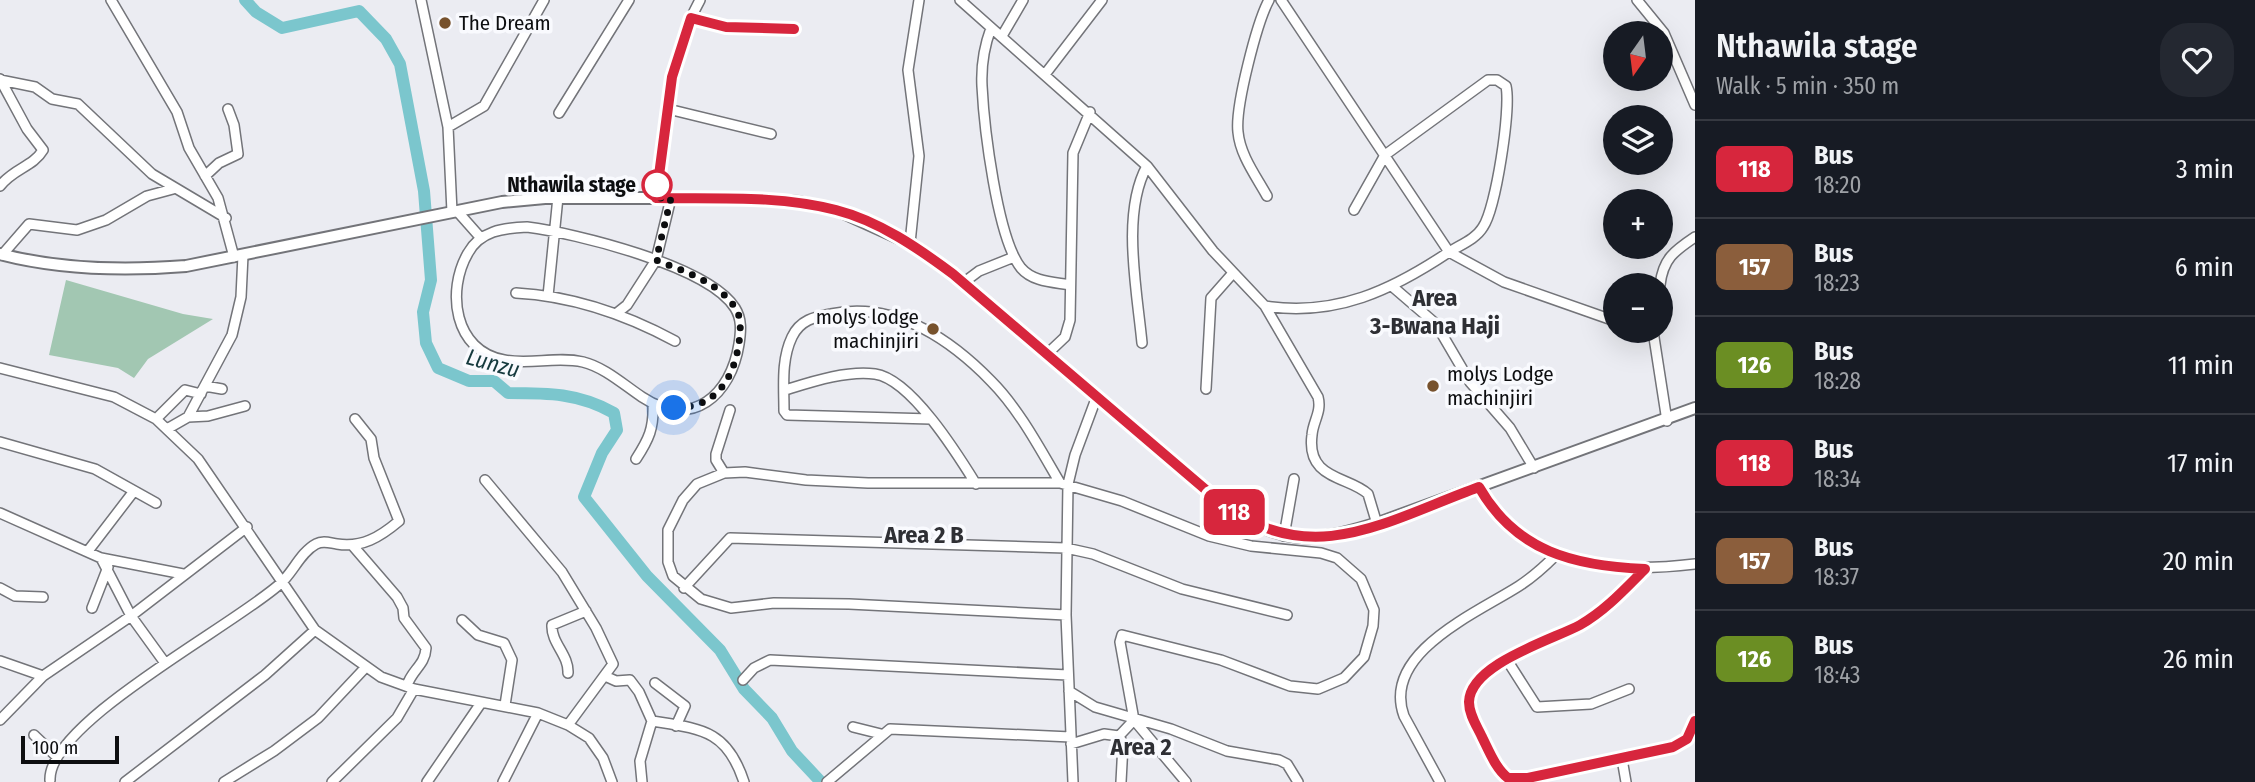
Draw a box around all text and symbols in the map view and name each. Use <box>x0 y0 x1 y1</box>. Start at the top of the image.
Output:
place label: The Dream <box>459 10 551 36</box>
marker: The Dream <box>437 15 453 31</box>
north arrow <box>1603 21 1673 91</box>
map controls <box>1603 21 1673 343</box>
button: heart <box>2160 23 2234 97</box>
text: Nthawila stage <box>1716 26 1918 66</box>
text: Walk · 5 min · 350 m <box>1716 72 1899 100</box>
button: layers <box>1603 105 1673 175</box>
text: Bus <box>1814 140 1853 171</box>
text: 3 min <box>2176 154 2234 185</box>
text: 118 <box>1738 155 1771 183</box>
marker: Nthawila stage <box>642 170 672 200</box>
text: 18:20 <box>1814 171 1861 199</box>
place label: Nthawila stage <box>507 172 636 198</box>
button: + <box>1603 189 1673 259</box>
text: Bus <box>1814 238 1853 269</box>
text: 6 min <box>2175 252 2234 283</box>
text: 157 <box>1739 253 1770 281</box>
text: 18:23 <box>1814 269 1860 297</box>
button: − <box>1603 273 1673 343</box>
district label: Area 3-Bwana Haji <box>1369 284 1500 340</box>
place label: molys lodge machinjiri <box>816 304 919 354</box>
marker: molys lodge machinjiri <box>925 321 941 337</box>
text: Bus <box>1814 336 1853 367</box>
water label: Lunzu <box>463 342 523 384</box>
text: 11 min <box>2168 350 2234 381</box>
text: 126 <box>1738 351 1771 379</box>
place label: molys Lodge machinjiri <box>1447 361 1554 411</box>
text: 18:28 <box>1814 367 1861 395</box>
marker: molys Lodge machinjiri <box>1425 378 1441 394</box>
your location <box>656 390 691 425</box>
text: Bus <box>1814 434 1853 465</box>
text: 17 min <box>2167 448 2234 479</box>
text: 118 <box>1738 449 1771 477</box>
text: 18:34 <box>1814 465 1861 493</box>
line badge: 118 <box>1194 489 1274 535</box>
text: 118 <box>1218 498 1250 526</box>
district label: Area 2 B <box>883 521 964 549</box>
text: Bus <box>1814 532 1853 563</box>
text: 20 min <box>2163 546 2234 577</box>
text: 157 <box>1739 547 1770 575</box>
text: 18:37 <box>1814 563 1859 591</box>
text: Bus <box>1814 630 1853 661</box>
text: 26 min <box>2163 644 2234 675</box>
text: 126 <box>1738 645 1771 673</box>
text: 18:43 <box>1814 661 1860 689</box>
scale bar <box>21 733 119 765</box>
district label: Area 2 <box>1109 733 1172 761</box>
text: 100 m <box>32 736 78 759</box>

